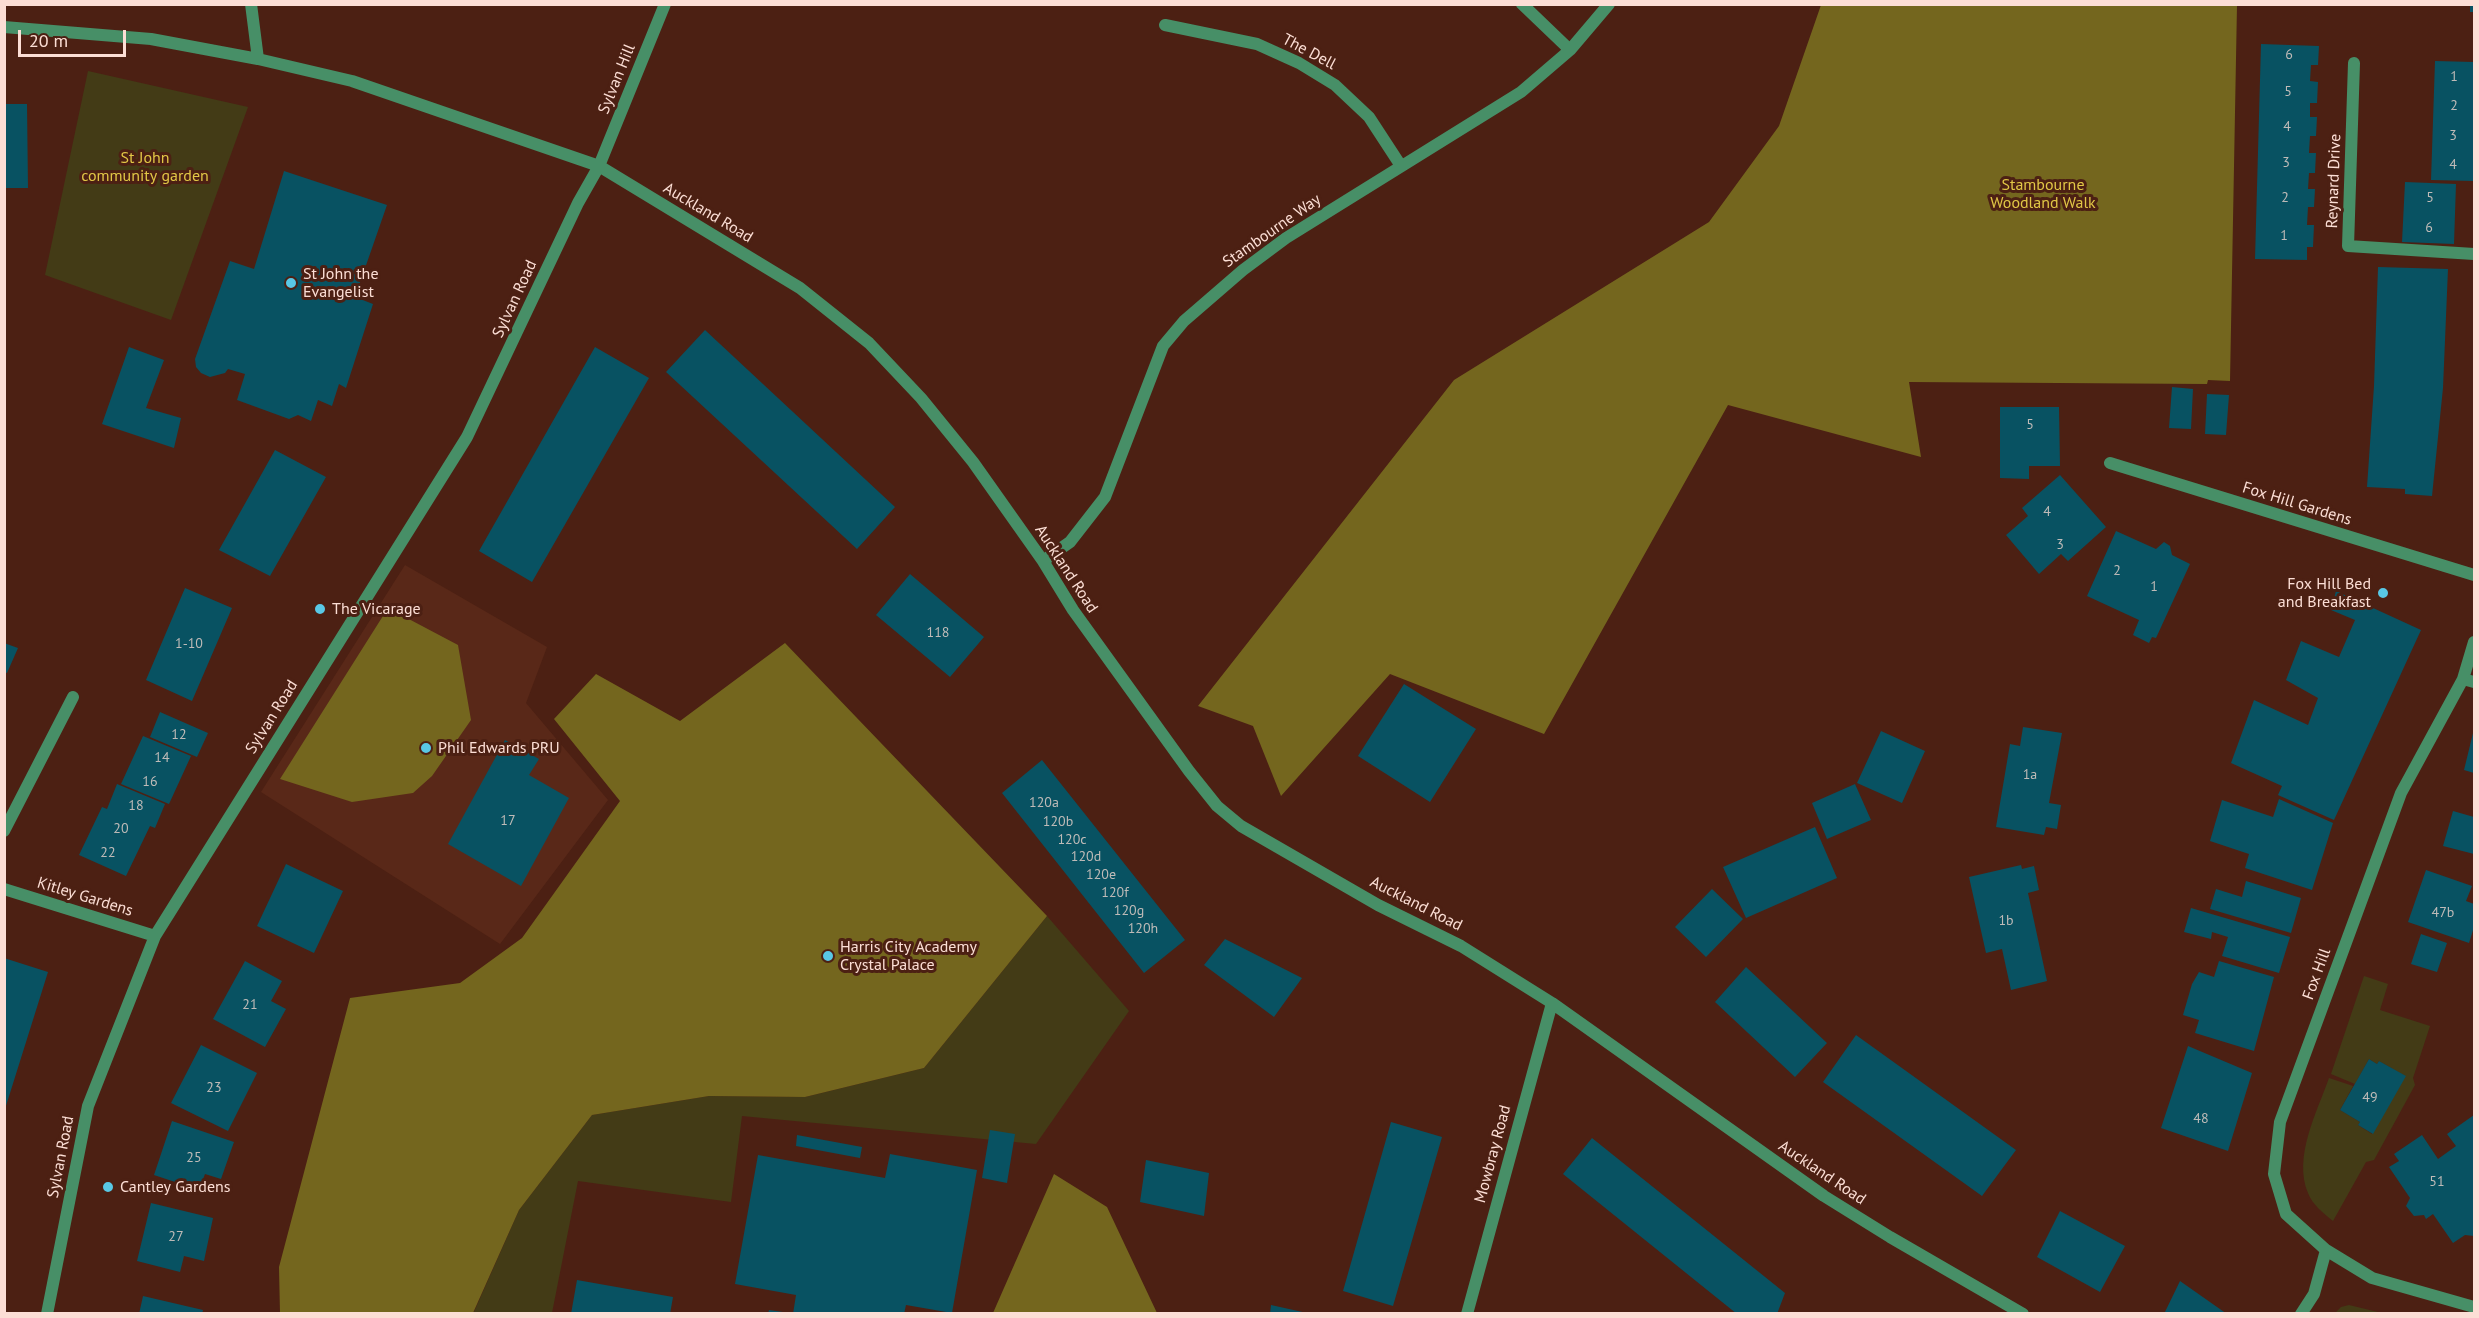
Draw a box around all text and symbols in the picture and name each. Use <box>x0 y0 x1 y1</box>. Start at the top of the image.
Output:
scale bar <box>21 18 129 56</box>
text: 20 m <box>29 29 68 52</box>
street label: The Dell <box>1279 30 1339 74</box>
street label: Sylvan Hill <box>594 41 640 117</box>
house number: 6 <box>2285 47 2293 63</box>
house number: 1 <box>2450 69 2458 85</box>
house number: 5 <box>2284 84 2292 100</box>
house number: 2 <box>2450 98 2458 114</box>
house number: 4 <box>2283 119 2291 135</box>
house number: 3 <box>2449 128 2457 144</box>
street label: Reynard Drive <box>2323 133 2345 229</box>
park label: St John community garden <box>81 148 209 186</box>
house number: 3 <box>2282 155 2290 171</box>
house number: 4 <box>2449 157 2457 173</box>
park label: Stambourne Woodland Walk <box>1990 175 2096 213</box>
street label: Auckland Road <box>660 179 756 247</box>
street label: Stambourne Way <box>1219 190 1325 272</box>
house number: 2 <box>2281 190 2289 206</box>
house number: 5 <box>2426 190 2434 206</box>
house number: 6 <box>2425 220 2433 236</box>
house number: 1 <box>2280 228 2288 244</box>
street label: Sylvan Road <box>489 257 541 341</box>
place label: St John the Evangelist <box>303 264 379 302</box>
marker: St John the Evangelist <box>284 276 298 290</box>
house number: 5 <box>2026 417 2034 433</box>
street label: Fox Hill Gardens <box>2240 478 2354 530</box>
house number: 4 <box>2043 504 2051 520</box>
street label: Auckland Road <box>1030 521 1102 617</box>
house number: 3 <box>2056 537 2064 553</box>
house number: 2 <box>2113 563 2121 579</box>
place label: Fox Hill Bed and Breakfast <box>2278 574 2371 612</box>
house number: 1 <box>2150 579 2158 595</box>
marker: Fox Hill Bed and Breakfast <box>2376 586 2390 600</box>
place label: The Vicarage <box>332 599 421 619</box>
marker: The Vicarage <box>313 602 327 616</box>
house number: 118 <box>927 625 949 641</box>
house number: 1-10 <box>175 636 203 652</box>
street label: Sylvan Road <box>242 677 302 757</box>
house number: 12 <box>171 727 187 743</box>
place label: Phil Edwards PRU <box>438 738 560 758</box>
marker: Phil Edwards PRU <box>419 741 433 755</box>
house number: 14 <box>154 750 170 766</box>
house number: 1a <box>2023 767 2037 783</box>
house number: 16 <box>142 774 158 790</box>
house number: 120a <box>1029 795 1059 811</box>
house number: 18 <box>128 798 144 814</box>
house number: 17 <box>500 813 516 829</box>
house number: 120b <box>1043 814 1073 830</box>
house number: 20 <box>113 821 129 837</box>
house number: 120c <box>1057 832 1087 848</box>
house number: 22 <box>100 845 116 861</box>
house number: 120d <box>1071 849 1101 865</box>
house number: 120e <box>1086 867 1116 883</box>
street label: Kitley Gardens <box>35 873 135 921</box>
street label: Auckland Road <box>1367 873 1465 935</box>
house number: 120f <box>1101 885 1129 901</box>
house number: 120g <box>1114 903 1144 919</box>
house number: 47b <box>2432 905 2454 921</box>
house number: 1b <box>1998 913 2014 929</box>
house number: 120h <box>1128 921 1158 937</box>
place label: Harris City Academy Crystal Palace <box>840 937 977 975</box>
street label: Fox Hill <box>2299 946 2335 1002</box>
marker: Harris City Academy Crystal Palace <box>821 949 835 963</box>
house number: 21 <box>242 997 258 1013</box>
house number: 23 <box>206 1080 222 1096</box>
house number: 49 <box>2362 1090 2378 1106</box>
street label: Mowbray Road <box>1471 1103 1515 1205</box>
house number: 48 <box>2193 1111 2209 1127</box>
street label: Sylvan Road <box>44 1114 78 1200</box>
street label: Auckland Road <box>1775 1137 1869 1209</box>
house number: 25 <box>186 1150 202 1166</box>
house number: 51 <box>2429 1174 2445 1190</box>
place label: Cantley Gardens <box>120 1177 231 1197</box>
marker: Cantley Gardens <box>101 1180 115 1194</box>
house number: 27 <box>168 1229 184 1245</box>

